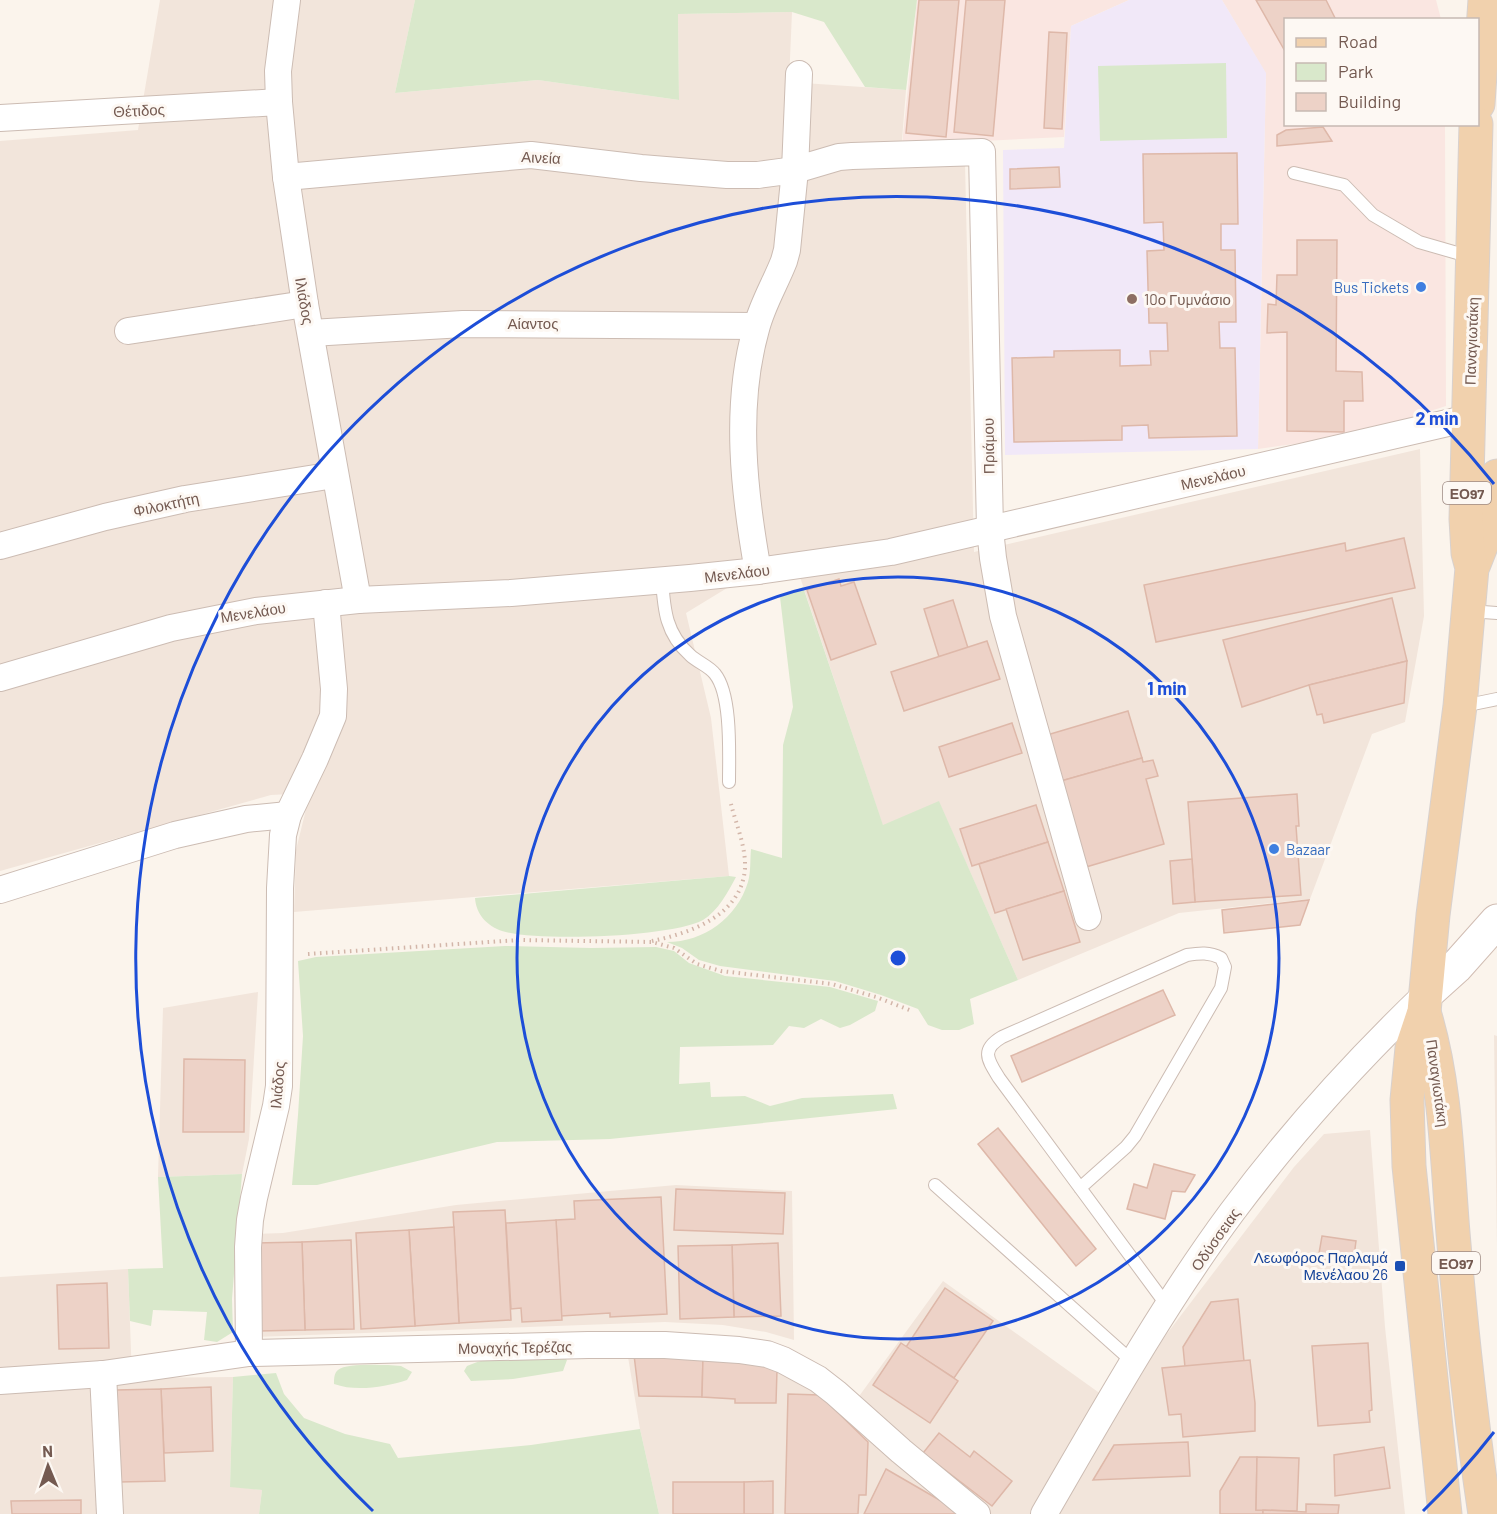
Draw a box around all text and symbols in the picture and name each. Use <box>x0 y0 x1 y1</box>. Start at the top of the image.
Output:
legend <box>1284 18 1479 126</box>
text: Road <box>1338 30 1378 52</box>
text: Park <box>1338 60 1373 82</box>
text: Building <box>1338 90 1401 112</box>
street label: Θέτιδος <box>113 100 165 120</box>
street label: Αινεία <box>521 147 562 167</box>
street label: Ιλιάδος <box>292 276 318 326</box>
place label: Bus Tickets <box>1334 278 1409 296</box>
marker: Bus Tickets <box>1414 280 1428 294</box>
place label: 10ο Γυμνάσιο <box>1144 290 1231 308</box>
marker: 10ο Γυμνάσιο <box>1125 292 1139 306</box>
street label: Παναγιωτάκη <box>1460 297 1482 385</box>
street label: Αίαντος <box>508 314 558 332</box>
text: 2 min <box>1415 407 1459 429</box>
street label: Πριάμου <box>979 418 997 474</box>
street label: Μενελάου <box>1179 461 1247 493</box>
road number: ΕΟ97 <box>1443 482 1491 504</box>
street label: Φιλοκτήτη <box>131 488 201 520</box>
street label: Μενελάου <box>703 560 771 586</box>
street label: Μενελάου <box>219 598 287 626</box>
text: 1 min <box>1147 677 1187 699</box>
place label: Bazaar <box>1286 840 1331 858</box>
marker: Bazaar <box>1267 842 1281 856</box>
centre of rings <box>888 948 908 968</box>
street label: Παναγιωτάκη <box>1423 1038 1453 1128</box>
street label: Ιλιάδος <box>266 1061 288 1109</box>
street label: Οδύσσειας <box>1187 1204 1243 1274</box>
place label: Λεωφόρος Παρλαμά Μενέλαου 26 <box>1254 1248 1388 1283</box>
road number: ΕΟ97 <box>1432 1252 1480 1274</box>
marker: Λεωφόρος Παρλαμά Μενέλαου 26 <box>1393 1259 1407 1273</box>
street label: Μοναχής Τερέζας <box>458 1337 572 1357</box>
north arrow <box>18 1436 78 1496</box>
text: N <box>42 1441 53 1460</box>

